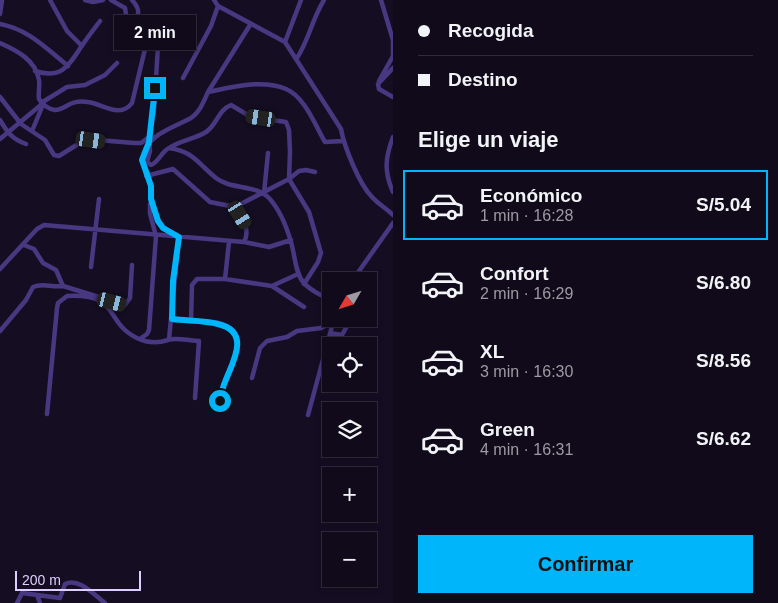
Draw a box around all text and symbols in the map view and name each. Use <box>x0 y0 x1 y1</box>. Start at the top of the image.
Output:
callout: 2 min <box>114 16 196 51</box>
text: Recogida <box>448 20 534 41</box>
text: 2 min <box>134 24 176 41</box>
text: Destino <box>448 69 518 90</box>
route end <box>144 77 166 99</box>
car <box>245 108 276 128</box>
text: Elige un viaje <box>418 127 559 152</box>
car <box>75 130 106 150</box>
icon: car <box>420 183 465 228</box>
text: Económico <box>480 185 582 206</box>
text: S/5.04 <box>696 194 751 215</box>
car <box>225 198 254 232</box>
text: 1 min · 16:28 <box>480 207 573 224</box>
icon: car <box>420 261 465 306</box>
text: Confort <box>480 263 549 284</box>
north arrow <box>322 272 378 328</box>
map controls <box>322 272 377 587</box>
text: S/6.80 <box>696 272 751 293</box>
text: 2 min · 16:29 <box>480 285 573 302</box>
car <box>95 291 128 313</box>
button: locate <box>322 337 377 392</box>
icon: car <box>420 339 465 384</box>
text: XL <box>480 341 504 362</box>
text: S/8.56 <box>696 350 751 371</box>
text: 3 min · 16:30 <box>480 363 573 380</box>
route start <box>209 390 231 412</box>
button: layers <box>322 402 377 457</box>
icon: car <box>420 417 465 462</box>
text: Green <box>480 419 535 440</box>
text: S/6.62 <box>696 428 751 449</box>
text: 4 min · 16:31 <box>480 441 573 458</box>
button: + <box>322 467 377 522</box>
button: − <box>322 532 377 587</box>
button: Confirmar <box>418 535 753 593</box>
scale bar <box>15 568 141 591</box>
text: 200 m <box>22 572 61 588</box>

